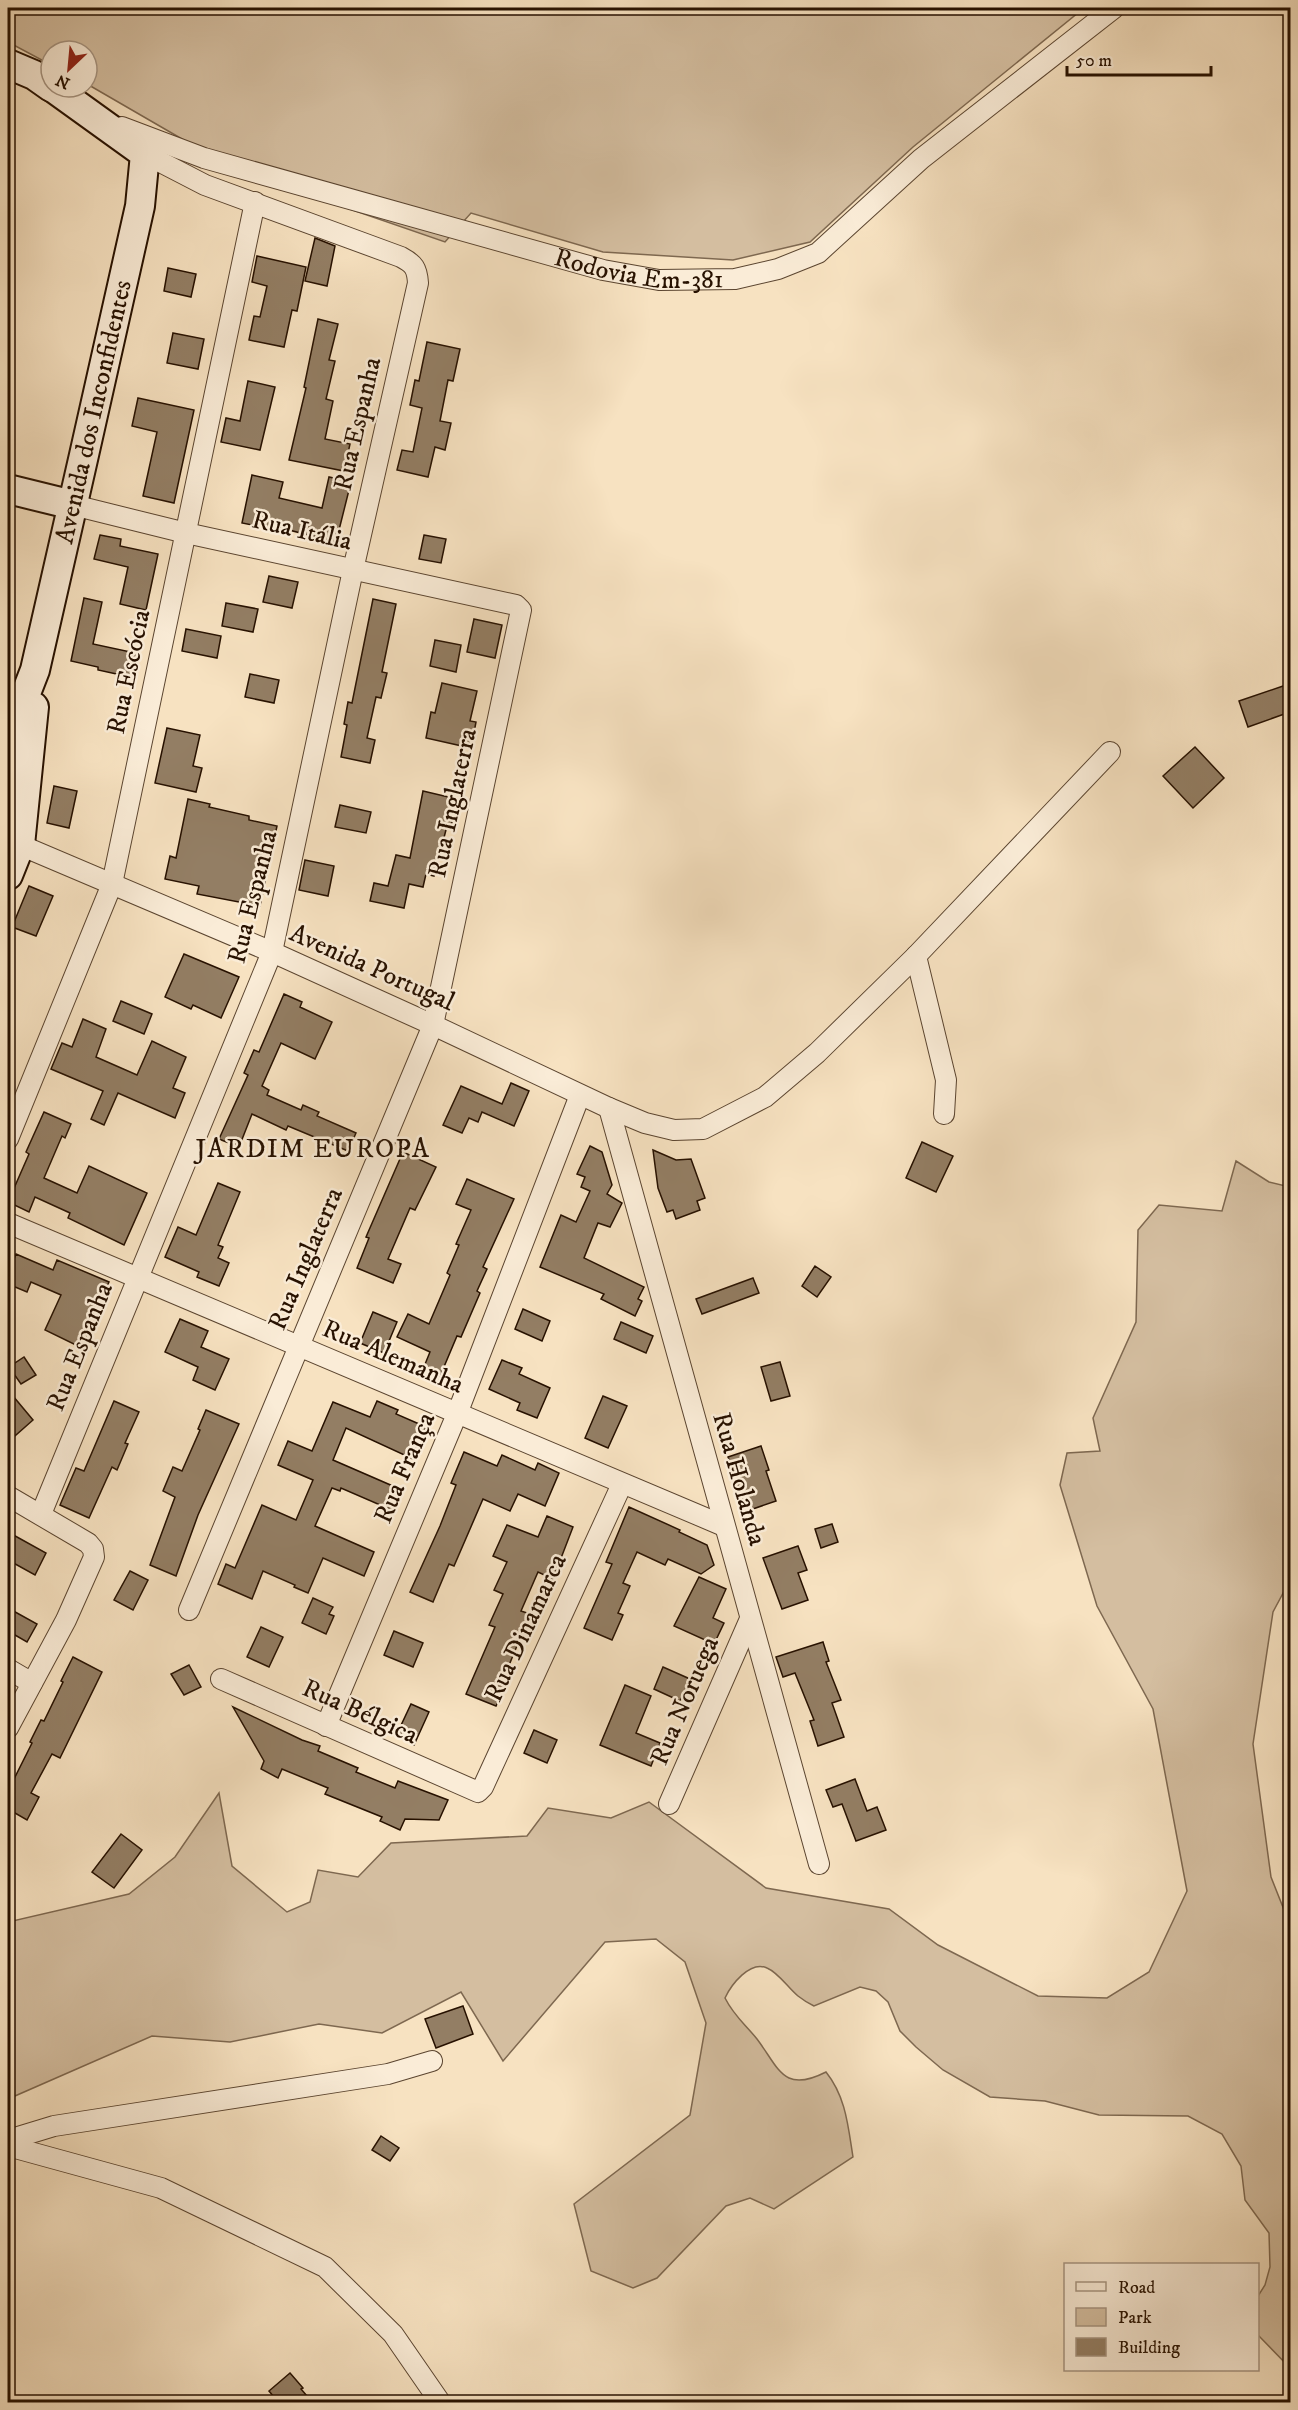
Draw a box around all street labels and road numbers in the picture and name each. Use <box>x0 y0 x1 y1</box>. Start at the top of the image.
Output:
street label: Rodovia Em-381 <box>551 241 724 297</box>
street label: Avenida dos Inconfidentes <box>48 277 139 547</box>
street label: Rua Espanha <box>327 354 389 494</box>
street label: Rua Itália <box>249 503 355 559</box>
street label: Rua Escócia <box>100 607 158 737</box>
street label: Rua Inglaterra <box>421 725 485 881</box>
street label: Rua Espanha <box>221 827 285 967</box>
street label: Avenida Portugal <box>284 917 460 1019</box>
street label: Rua Inglaterra <box>261 1183 351 1335</box>
street label: Rua Espanha <box>39 1278 121 1416</box>
street label: Rua Alemanha <box>317 1312 469 1402</box>
street label: Rua França <box>367 1407 443 1529</box>
street label: Rua Holanda <box>704 1409 774 1549</box>
street label: Rua Dinamarca <box>477 1549 575 1707</box>
street label: Rua Noruega <box>643 1632 727 1770</box>
street label: Rua Bélgica <box>297 1672 423 1752</box>

